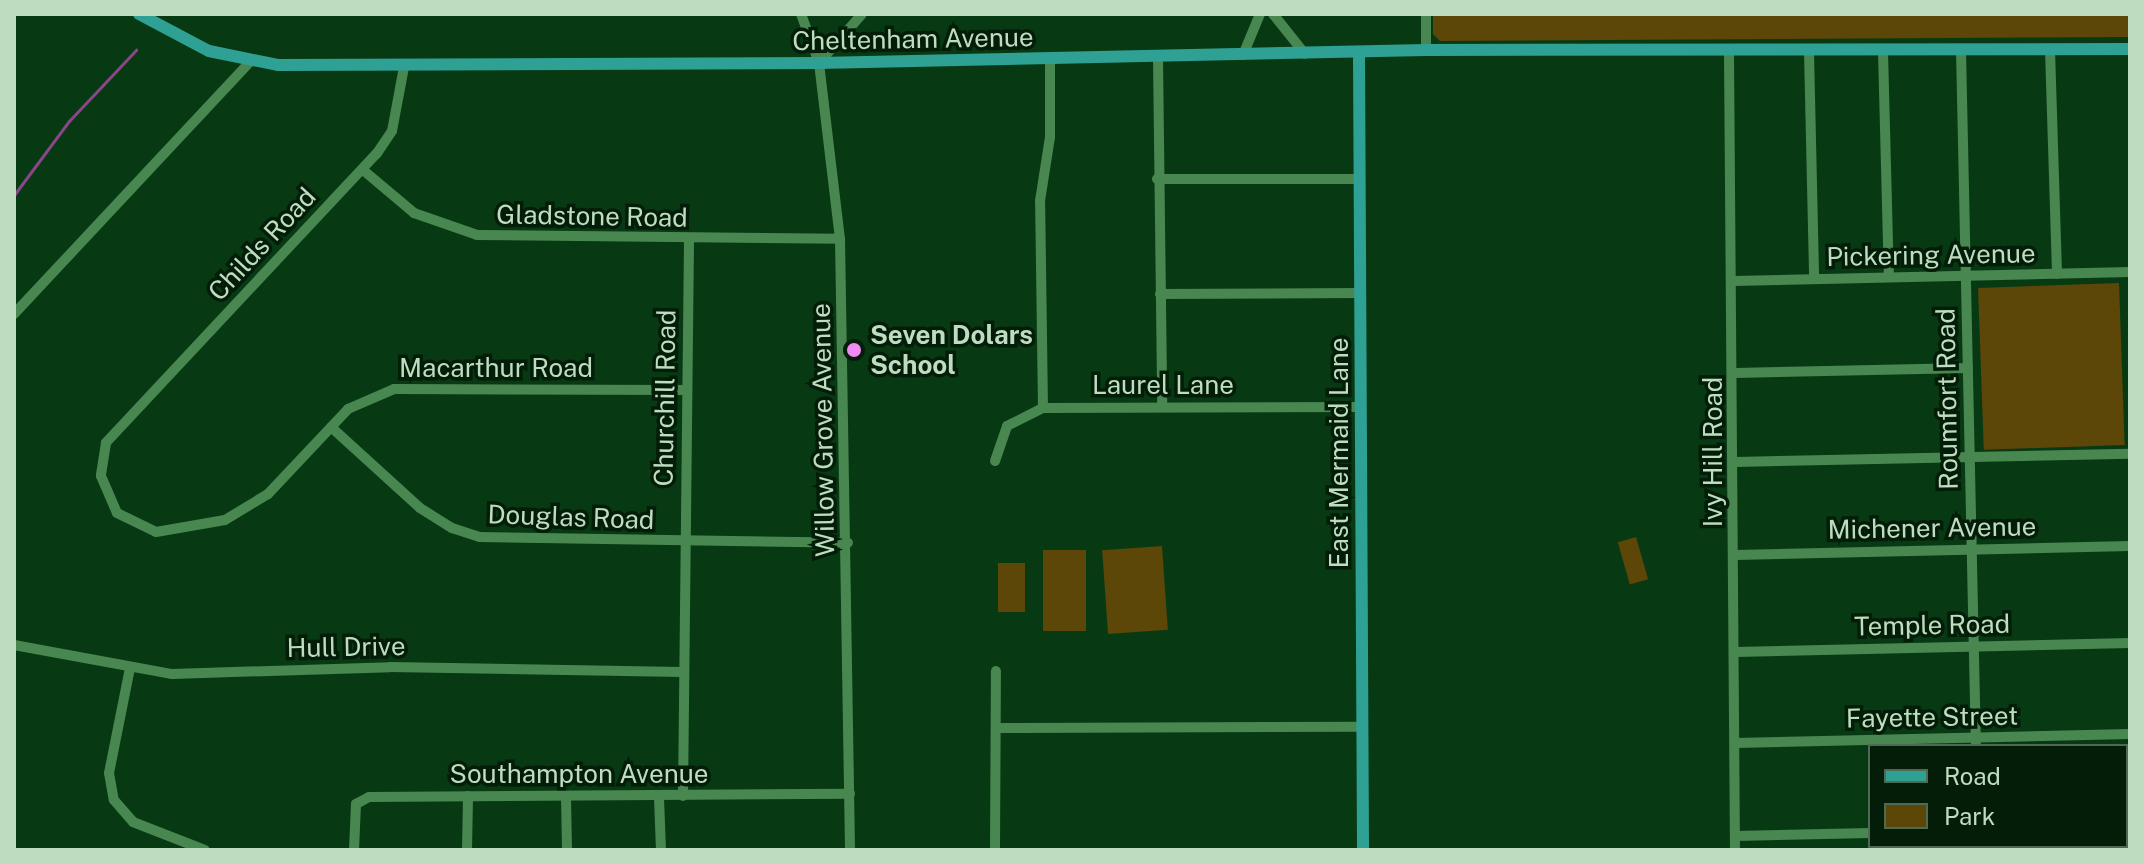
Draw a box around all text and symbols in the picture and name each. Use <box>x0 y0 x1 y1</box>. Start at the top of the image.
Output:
street label: Cheltenham Avenue <box>792 21 1034 57</box>
street label: Childs Road <box>202 181 322 307</box>
street label: Gladstone Road <box>496 199 688 233</box>
street label: Pickering Avenue <box>1826 238 2036 272</box>
street label: Willow Grove Avenue <box>805 303 841 557</box>
street label: Roumfort Road <box>1930 308 1964 490</box>
street label: Churchill Road <box>648 309 682 487</box>
place label: Seven Dolars School <box>870 319 1033 380</box>
street label: East Mermaid Lane <box>1323 337 1355 569</box>
marker: Seven Dolars School <box>845 341 863 359</box>
street label: Macarthur Road <box>399 352 593 384</box>
street label: Laurel Lane <box>1092 369 1234 401</box>
street label: Ivy Hill Road <box>1697 377 1729 527</box>
street label: Douglas Road <box>487 498 655 536</box>
street label: Michener Avenue <box>1827 511 2037 545</box>
street label: Temple Road <box>1854 608 2010 642</box>
street label: Hull Drive <box>286 630 406 664</box>
street label: Fayette Street <box>1845 700 2019 734</box>
legend <box>1868 744 2128 848</box>
street label: Southampton Avenue <box>449 758 709 790</box>
text: Road <box>1944 762 2001 790</box>
text: Park <box>1944 802 1995 830</box>

